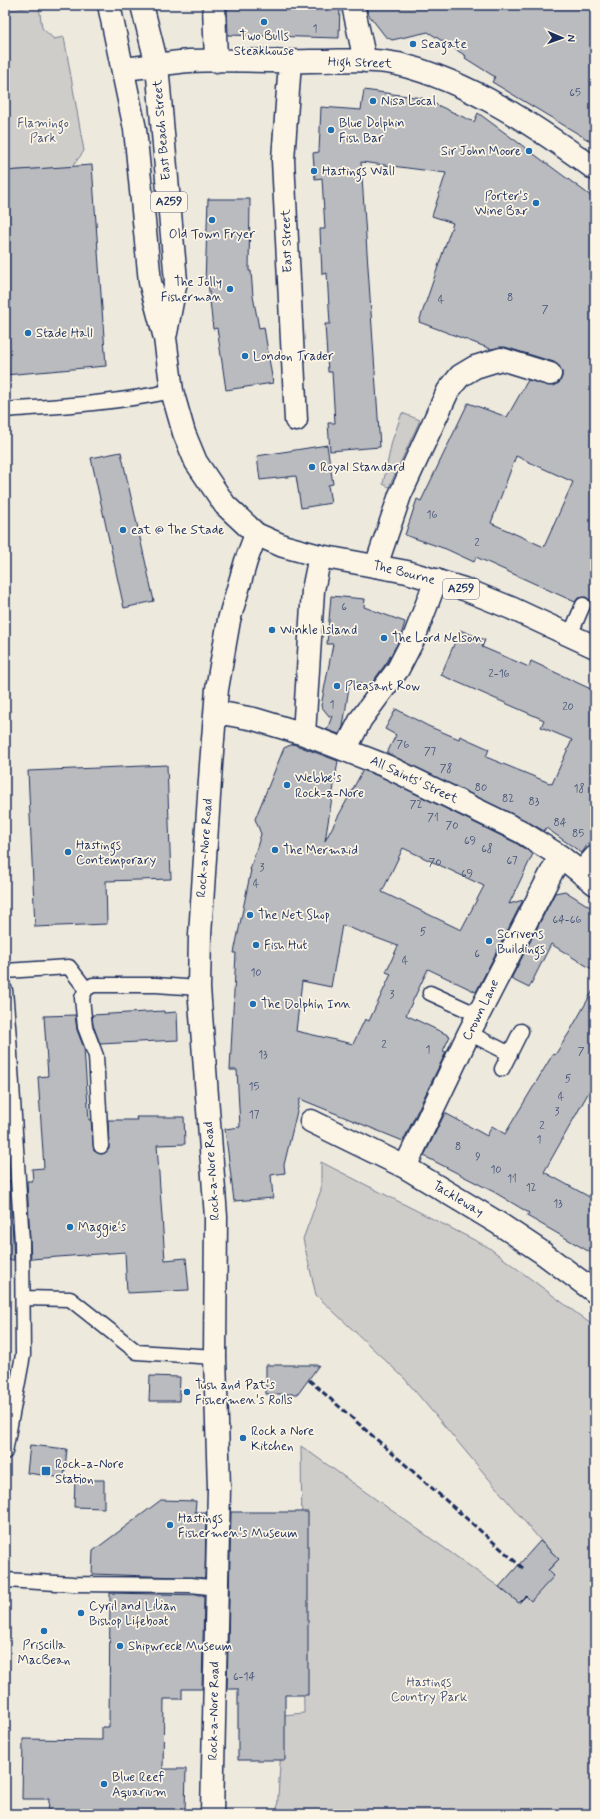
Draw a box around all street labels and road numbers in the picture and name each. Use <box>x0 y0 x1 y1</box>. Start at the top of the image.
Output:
street label: High Street <box>328 53 393 75</box>
street label: East Beach Street <box>149 79 175 181</box>
road number: A259 <box>151 192 187 212</box>
street label: East Street <box>277 209 297 273</box>
street label: The Bourne <box>371 557 437 589</box>
road number: A259 <box>443 579 479 599</box>
street label: All Saints' Street <box>367 752 461 808</box>
street label: Rock-a-Nore Road <box>193 798 217 898</box>
street label: Crown Lane <box>459 976 503 1044</box>
street label: Rock-a-Nore Road <box>200 1121 224 1221</box>
street label: Tackleway <box>429 1177 487 1221</box>
street label: Rock-a-Nore Road <box>205 1661 223 1761</box>

